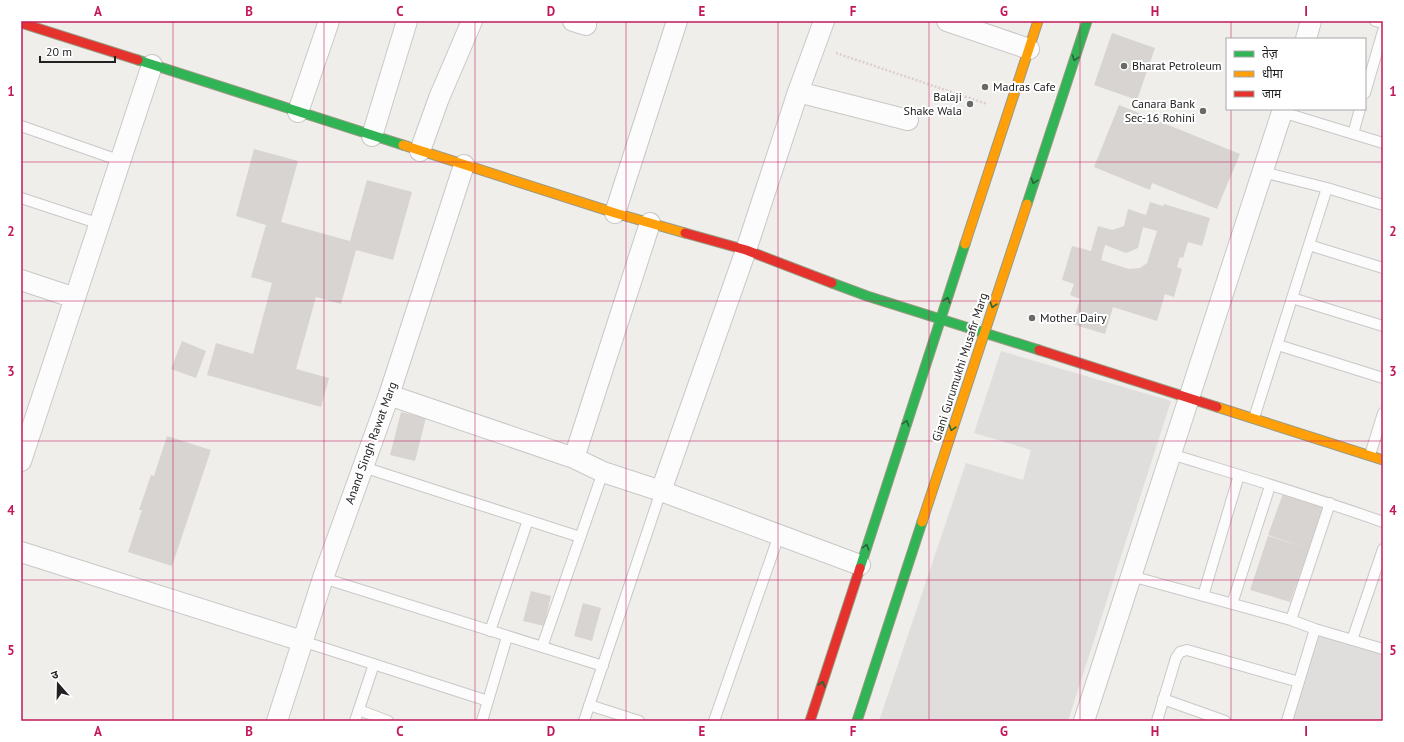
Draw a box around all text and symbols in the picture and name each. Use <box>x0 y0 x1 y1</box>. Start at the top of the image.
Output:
text: A <box>94 3 102 20</box>
text: B <box>245 3 253 20</box>
text: C <box>396 3 404 20</box>
text: D <box>547 3 555 20</box>
text: E <box>699 3 706 20</box>
text: F <box>850 3 857 20</box>
text: G <box>1000 3 1008 20</box>
text: H <box>1151 3 1159 20</box>
text: I <box>1304 3 1308 20</box>
scale bar <box>40 38 115 64</box>
legend <box>1226 38 1366 110</box>
text: 20 m <box>46 44 72 59</box>
text: तेज़ <box>1262 46 1279 61</box>
one-way arrow <box>1071 54 1079 61</box>
place label: Bharat Petroleum <box>1132 58 1222 73</box>
marker: Bharat Petroleum <box>1119 61 1129 71</box>
text: धीमा <box>1262 66 1284 81</box>
place label: Madras Cafe <box>993 79 1056 94</box>
marker: Madras Cafe <box>980 82 990 92</box>
text: 1 <box>7 83 15 100</box>
text: 1 <box>1389 83 1397 100</box>
text: जाम <box>1262 86 1282 101</box>
place label: Balaji Shake Wala <box>904 89 962 118</box>
place label: Canara Bank Sec-16 Rohini <box>1125 96 1195 125</box>
marker: Balaji Shake Wala <box>965 99 975 109</box>
marker: Canara Bank Sec-16 Rohini <box>1198 106 1208 116</box>
one-way arrow <box>1030 178 1039 185</box>
text: 2 <box>7 223 15 240</box>
text: 2 <box>1389 223 1397 240</box>
street label: Giani Gurumukhi Musafir Marg <box>928 291 991 443</box>
one-way arrow <box>942 296 951 303</box>
one-way arrow <box>989 301 998 308</box>
place label: Mother Dairy <box>1040 310 1107 325</box>
marker: Mother Dairy <box>1027 313 1037 323</box>
text: 3 <box>7 363 15 380</box>
text: 3 <box>1389 363 1397 380</box>
street label: Anand Singh Rawat Marg <box>341 380 400 506</box>
one-way arrow <box>902 420 910 427</box>
one-way arrow <box>949 425 957 432</box>
text: 4 <box>7 502 15 519</box>
text: 4 <box>1389 502 1397 519</box>
one-way arrow <box>861 543 870 550</box>
text: 5 <box>7 642 15 659</box>
text: 5 <box>1389 642 1397 659</box>
north arrow <box>38 664 78 704</box>
text: उ <box>49 667 61 682</box>
one-way arrow <box>817 681 826 688</box>
text: A <box>94 723 102 740</box>
text: B <box>245 723 253 740</box>
text: C <box>396 723 404 740</box>
text: D <box>547 723 555 740</box>
text: E <box>699 723 706 740</box>
text: F <box>850 723 857 740</box>
text: G <box>1000 723 1008 740</box>
text: H <box>1151 723 1159 740</box>
text: I <box>1304 723 1308 740</box>

